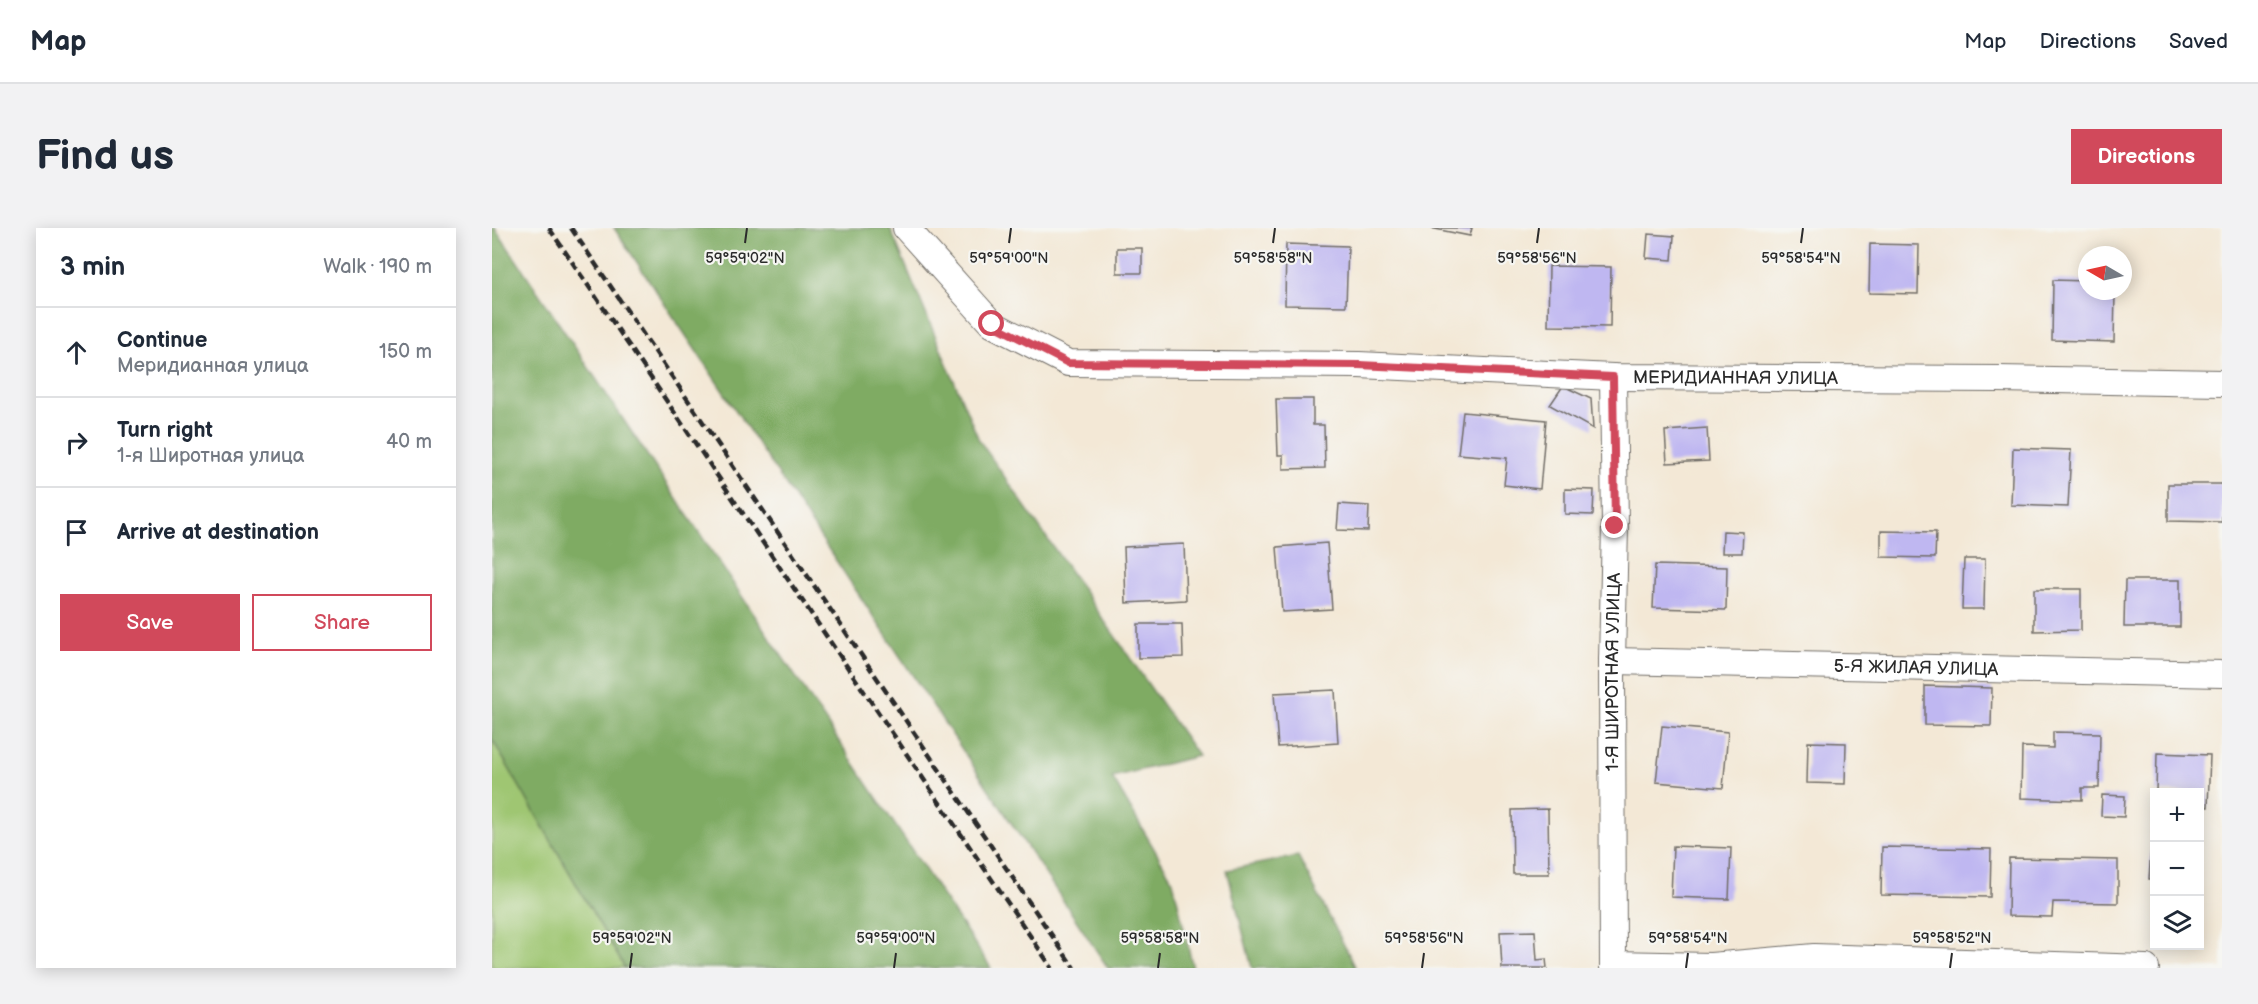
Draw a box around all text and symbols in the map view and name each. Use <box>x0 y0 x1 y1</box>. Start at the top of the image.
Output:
text: Map <box>30 25 86 58</box>
text: Map <box>1964 29 2007 54</box>
text: Directions <box>2040 29 2136 54</box>
text: Saved <box>2169 29 2228 54</box>
button: Directions <box>2071 129 2222 184</box>
text: Find us <box>36 131 174 182</box>
north arrow <box>2078 246 2132 300</box>
text: 59°59'02"N <box>705 249 785 268</box>
text: 59°59'00"N <box>969 249 1049 268</box>
text: 59°58'58"N <box>1233 249 1313 268</box>
text: 59°58'56"N <box>1497 249 1577 268</box>
text: 59°58'54"N <box>1761 249 1841 268</box>
text: 3 min <box>60 252 125 283</box>
text: Walk · 190 m <box>323 255 432 279</box>
route start <box>978 310 1004 336</box>
text: Continue <box>117 327 207 354</box>
icon: ahead <box>60 336 93 369</box>
text: 150 m <box>379 340 432 364</box>
text: Меридианная улица <box>117 354 309 378</box>
street label: МЕРИДИАННАЯ УЛИЦА <box>1633 367 1838 389</box>
text: Turn right <box>117 417 213 444</box>
icon: right <box>60 426 93 459</box>
text: 40 m <box>386 430 432 454</box>
text: 1-я Широтная улица <box>117 444 305 468</box>
route end <box>1601 512 1627 538</box>
icon: arrive <box>60 516 93 549</box>
text: Arrive at destination <box>117 519 319 546</box>
street label: 1-Я ШИРОТНАЯ УЛИЦА <box>1602 572 1625 771</box>
button: Save <box>60 594 240 651</box>
button: Share <box>252 594 432 651</box>
street label: 5-Я ЖИЛАЯ УЛИЦА <box>1833 656 1999 680</box>
map controls <box>2150 788 2204 950</box>
button: + <box>2150 788 2204 842</box>
button: − <box>2150 842 2204 896</box>
button: layers <box>2150 896 2204 950</box>
text: 59°59'02"N <box>592 929 672 948</box>
text: 59°59'00"N <box>856 929 936 948</box>
text: 59°58'58"N <box>1120 929 1200 948</box>
text: 59°58'56"N <box>1384 929 1464 948</box>
text: 59°58'54"N <box>1648 929 1728 948</box>
text: 59°58'52"N <box>1912 929 1992 948</box>

